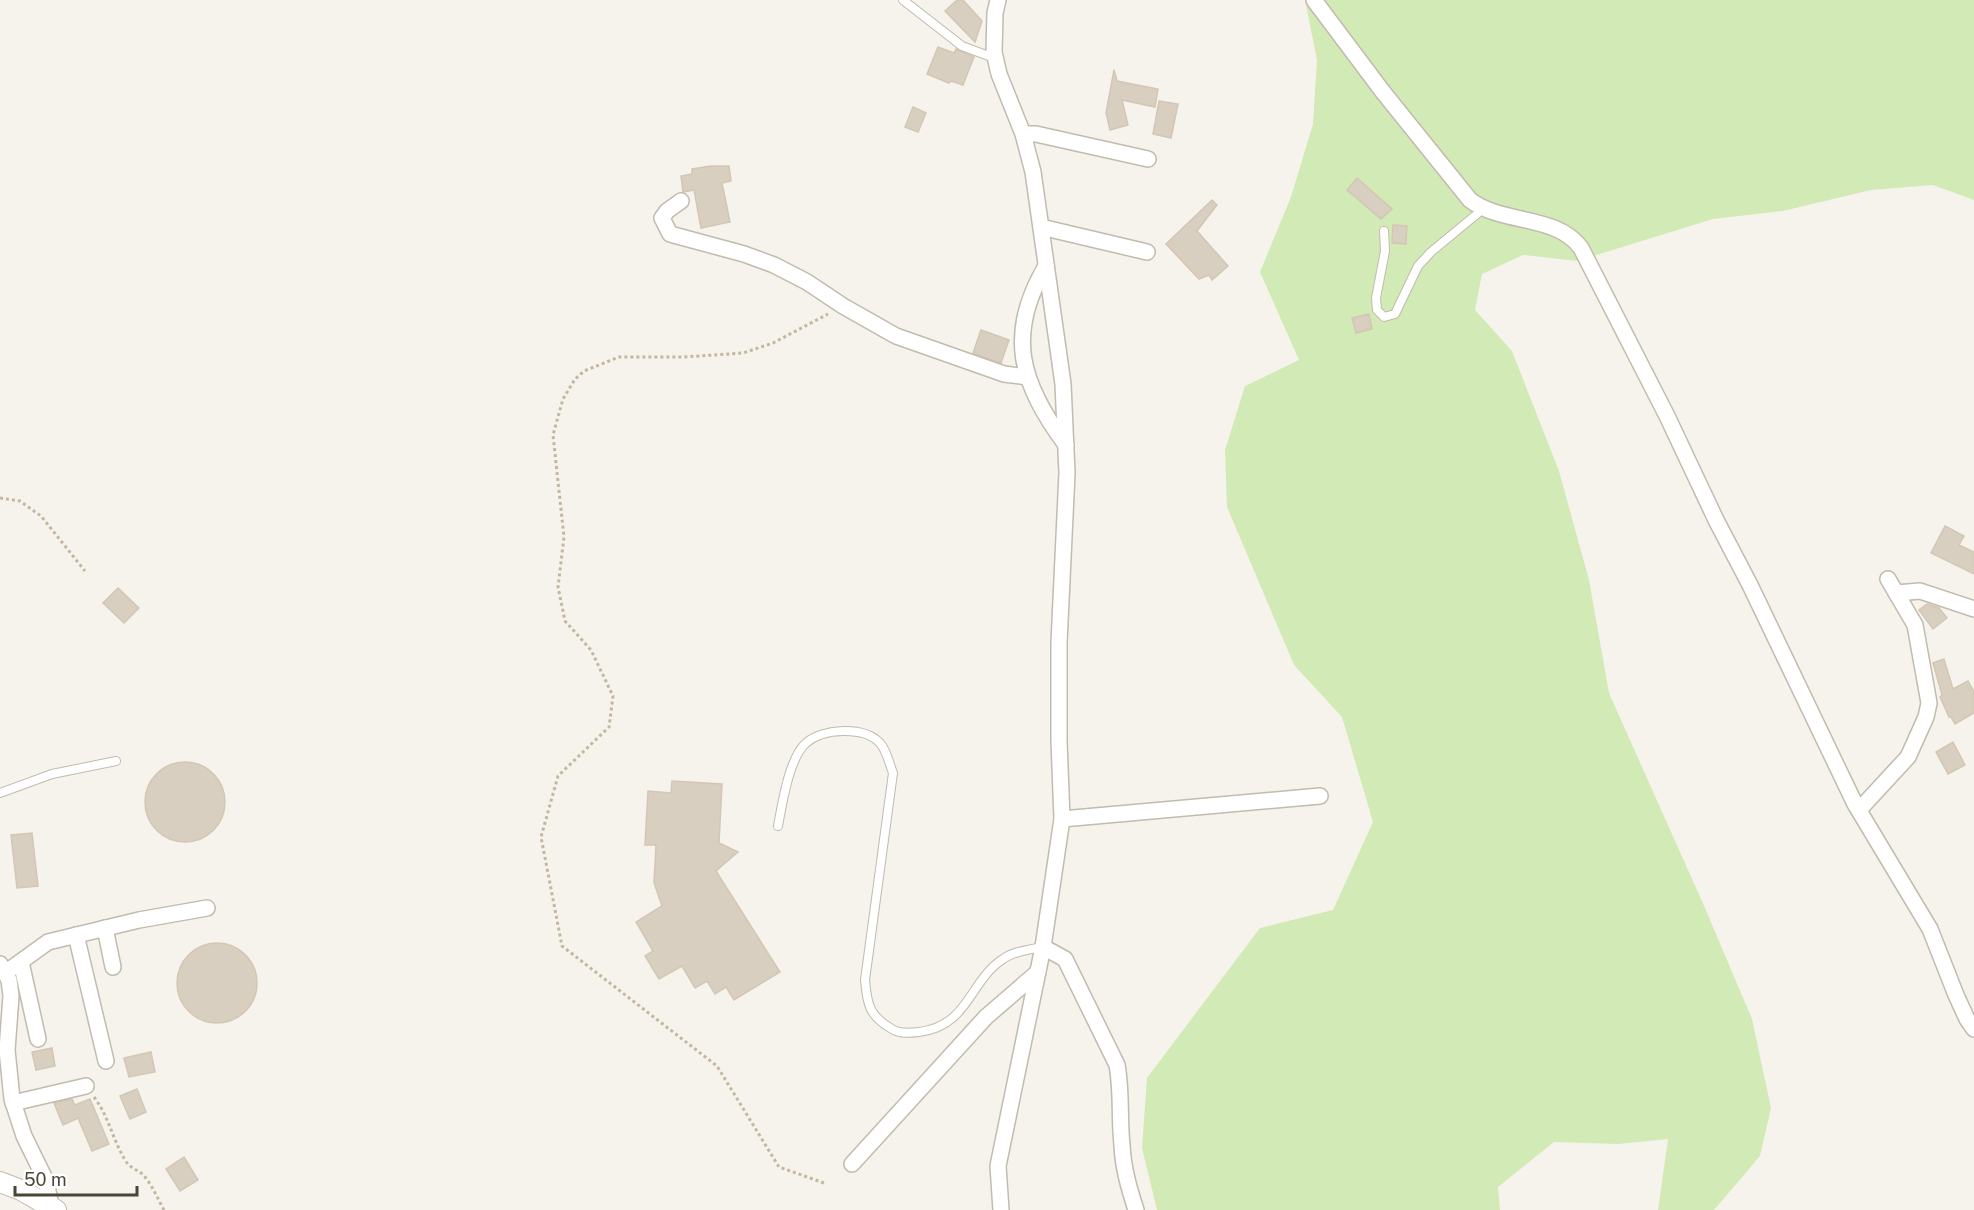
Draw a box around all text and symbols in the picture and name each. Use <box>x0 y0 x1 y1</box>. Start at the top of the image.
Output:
scale bar <box>15 1159 136 1197</box>
text: 50 m <box>24 1169 67 1190</box>

